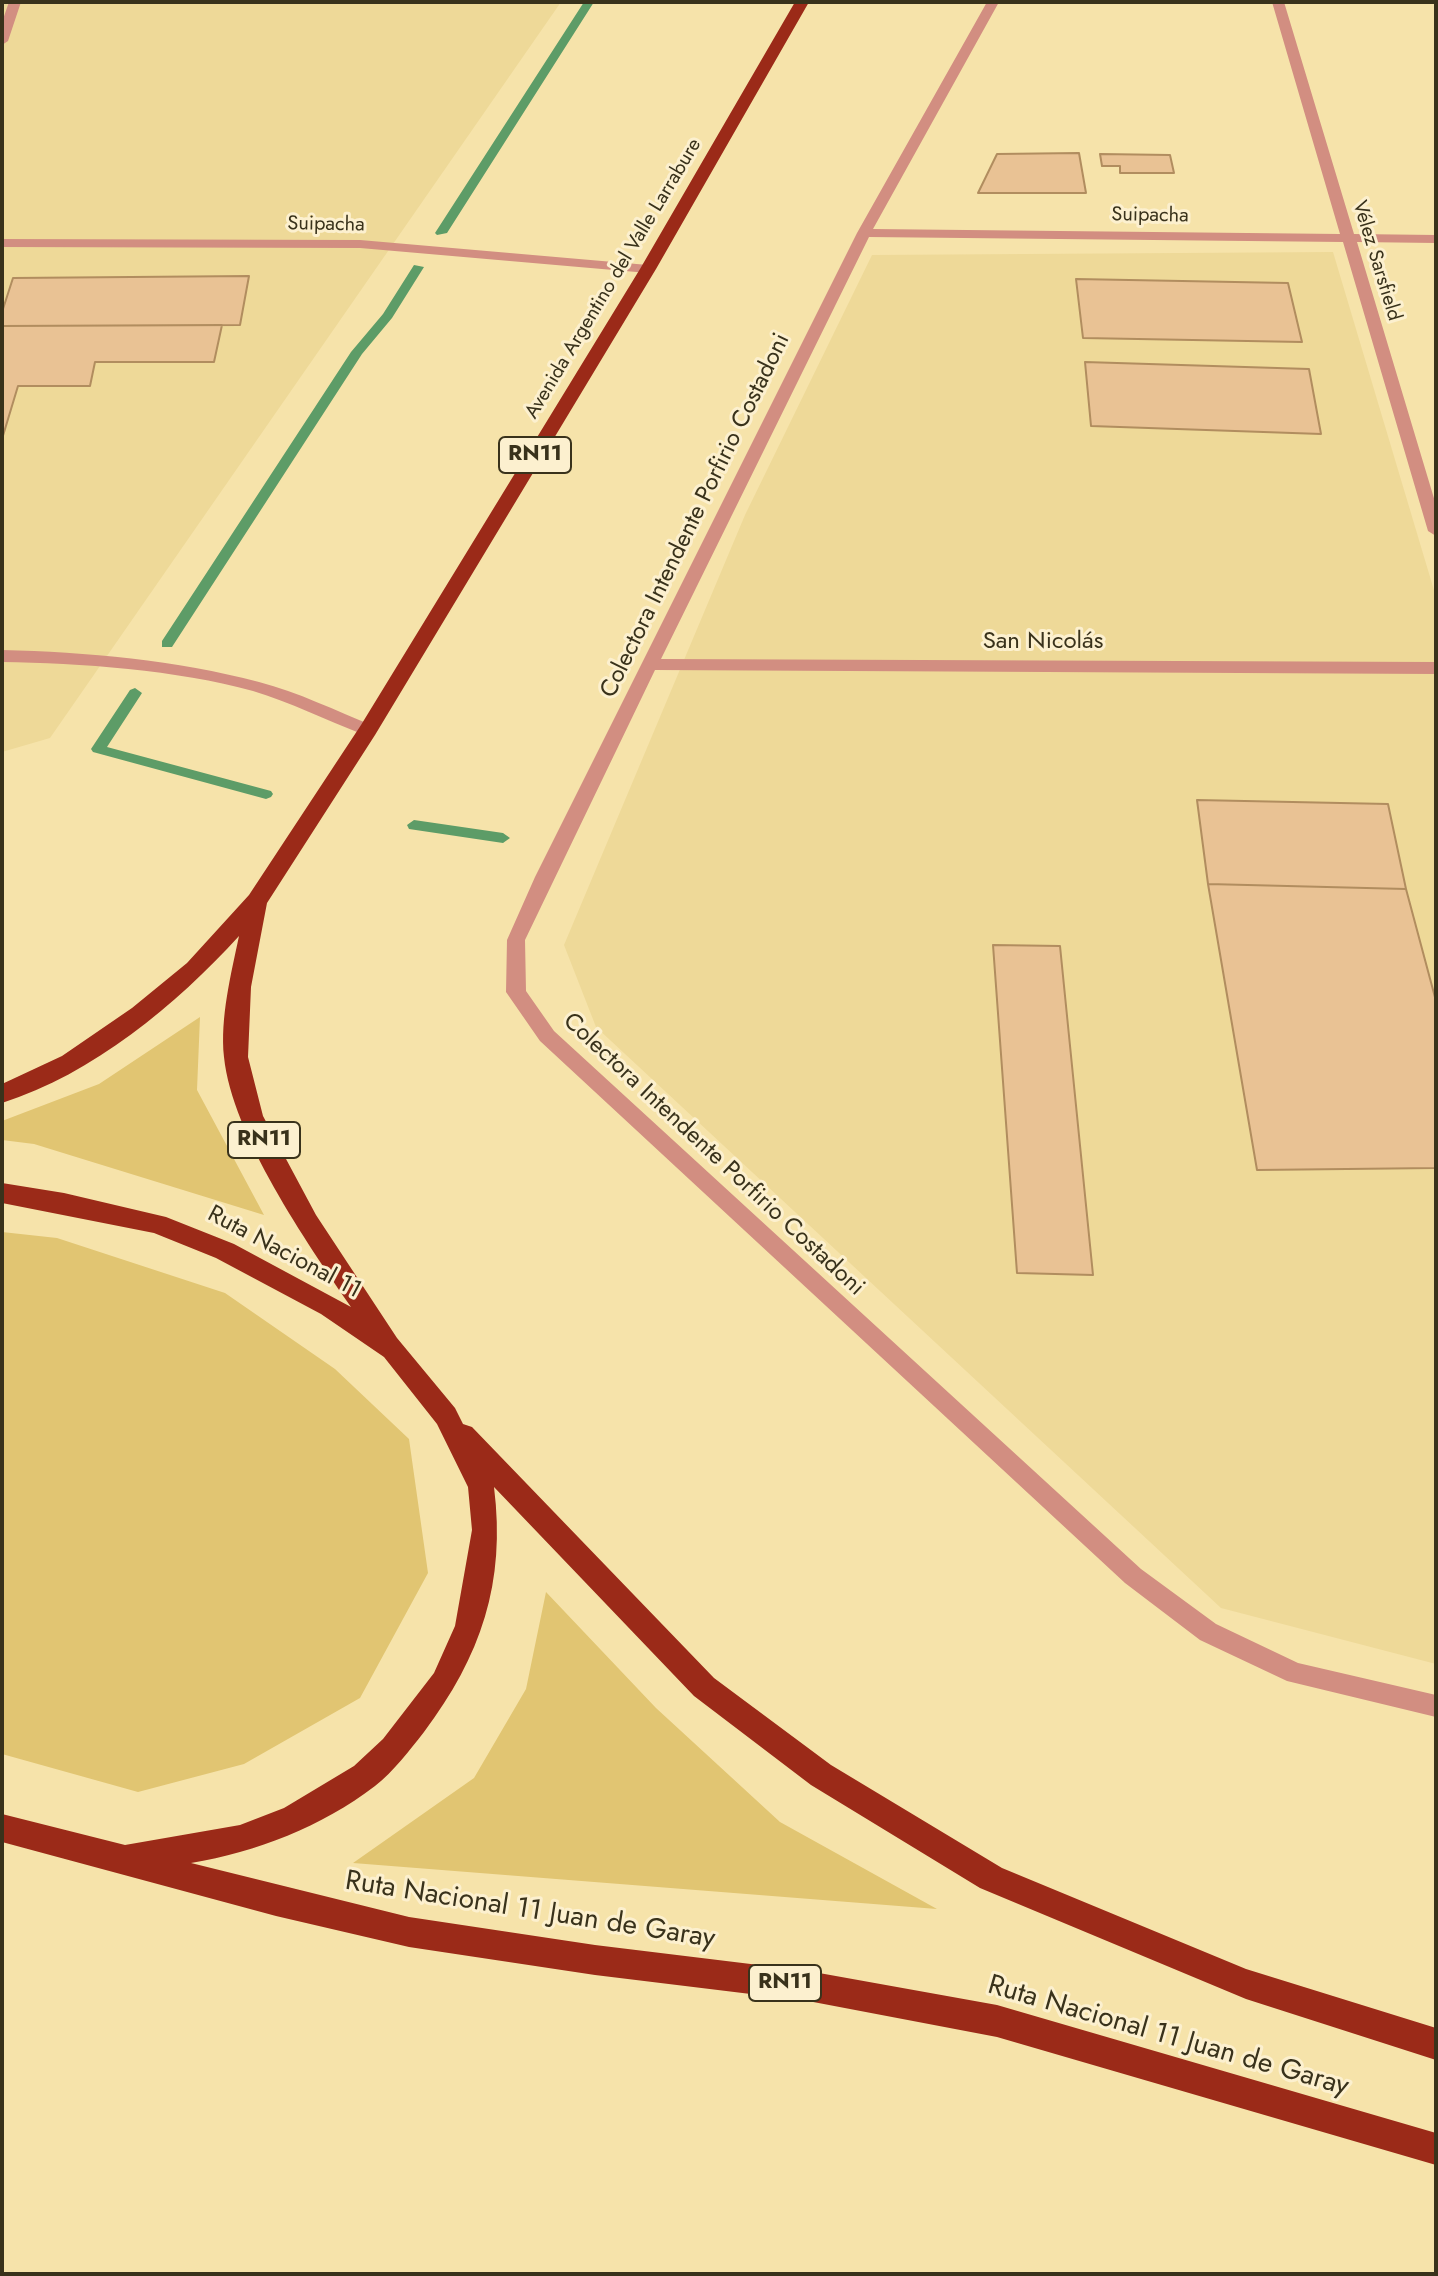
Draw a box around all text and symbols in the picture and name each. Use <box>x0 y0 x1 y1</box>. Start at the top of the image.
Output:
street label: Avenida Argentino del Valle Larrabure <box>521 135 707 423</box>
street label: Vélez Sarsfield <box>1346 198 1406 324</box>
street label: Suipacha <box>1111 203 1189 229</box>
street label: Suipacha <box>287 212 365 238</box>
street label: Colectora Intendente Porfirio Costadoni <box>595 329 797 703</box>
road number: RN11 <box>499 437 571 473</box>
street label: San Nicolás <box>983 628 1103 656</box>
street label: Colectora Intendente Porfirio Costadoni <box>556 1007 870 1303</box>
road number: RN11 <box>228 1122 300 1158</box>
street label: Ruta Nacional 11 <box>202 1200 366 1306</box>
street label: Ruta Nacional 11 Juan de Garay <box>343 1865 717 1957</box>
road number: RN11 <box>749 1965 821 2001</box>
street label: Ruta Nacional 11 Juan de Garay <box>984 1969 1352 2105</box>

